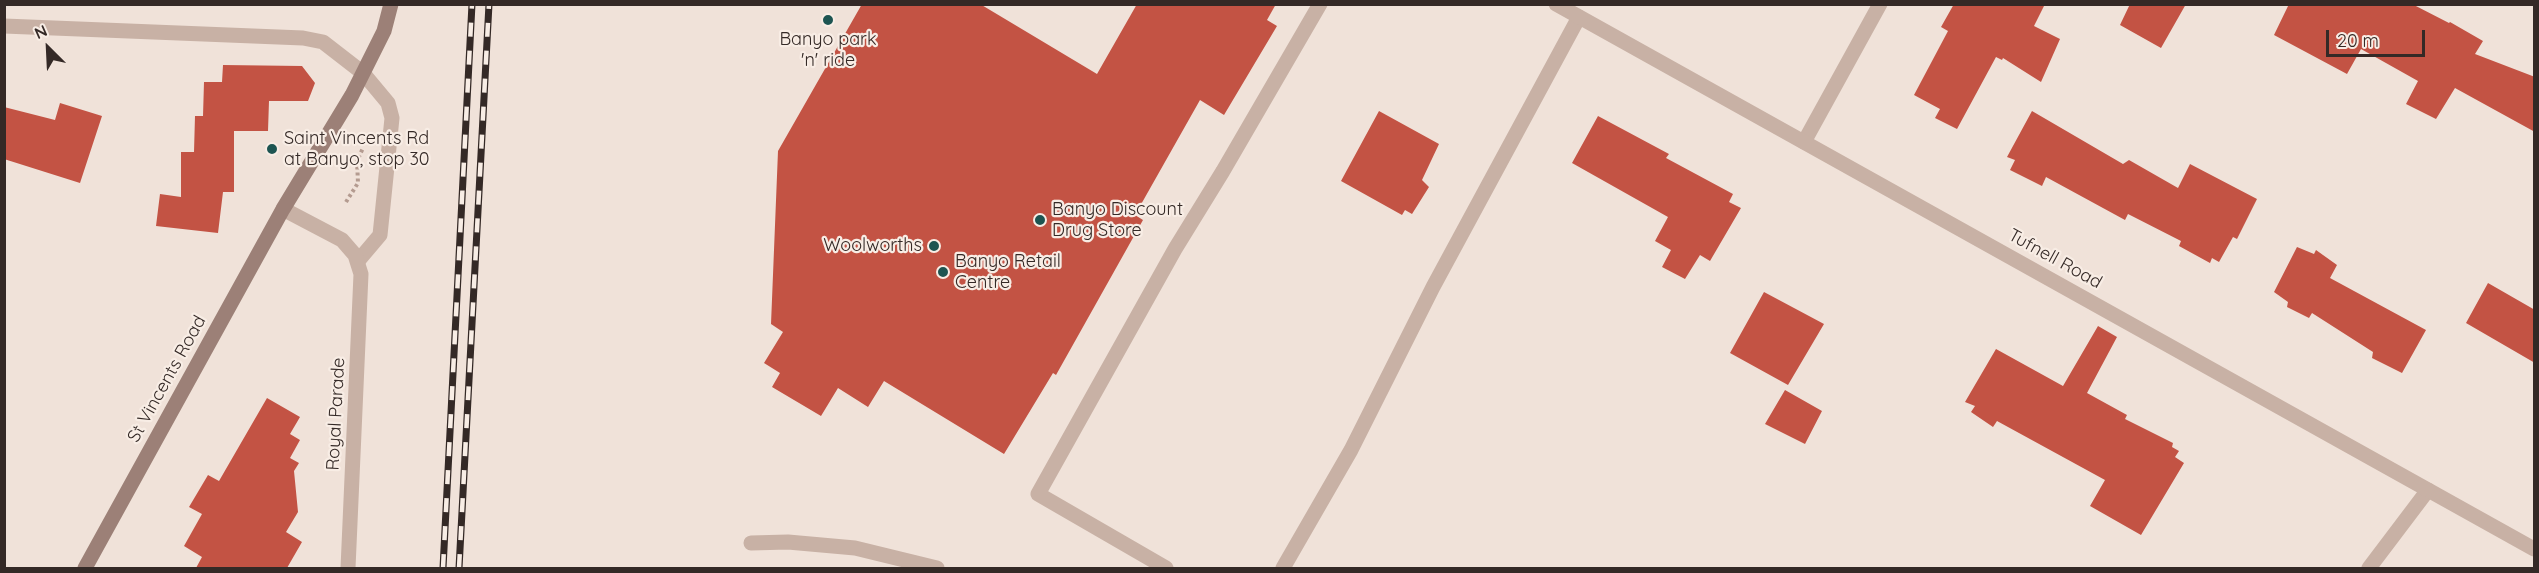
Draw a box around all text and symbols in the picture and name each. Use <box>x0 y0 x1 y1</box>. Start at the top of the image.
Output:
marker: Banyo park 'n' ride <box>821 13 835 27</box>
north arrow <box>18 18 78 78</box>
scale bar <box>2329 18 2428 56</box>
text: N <box>31 20 50 43</box>
place label: Banyo park 'n' ride <box>779 29 877 72</box>
text: 20 m <box>2337 29 2379 52</box>
place label: Saint Vincents Rd at Banyo, stop 30 <box>284 128 430 170</box>
marker: Saint Vincents Rd at Banyo, stop 30 <box>265 142 279 156</box>
place label: Banyo Discount Drug Store <box>1052 199 1183 242</box>
marker: Banyo Discount Drug Store <box>1033 213 1047 227</box>
street label: Tufnell Road <box>2004 224 2106 294</box>
place label: Woolworths <box>823 235 922 257</box>
marker: Woolworths <box>927 239 941 253</box>
place label: Banyo Retail Centre <box>955 251 1061 294</box>
marker: Banyo Retail Centre <box>936 265 950 279</box>
street label: St Vincents Road <box>123 312 211 446</box>
street label: Royal Parade <box>322 357 350 471</box>

